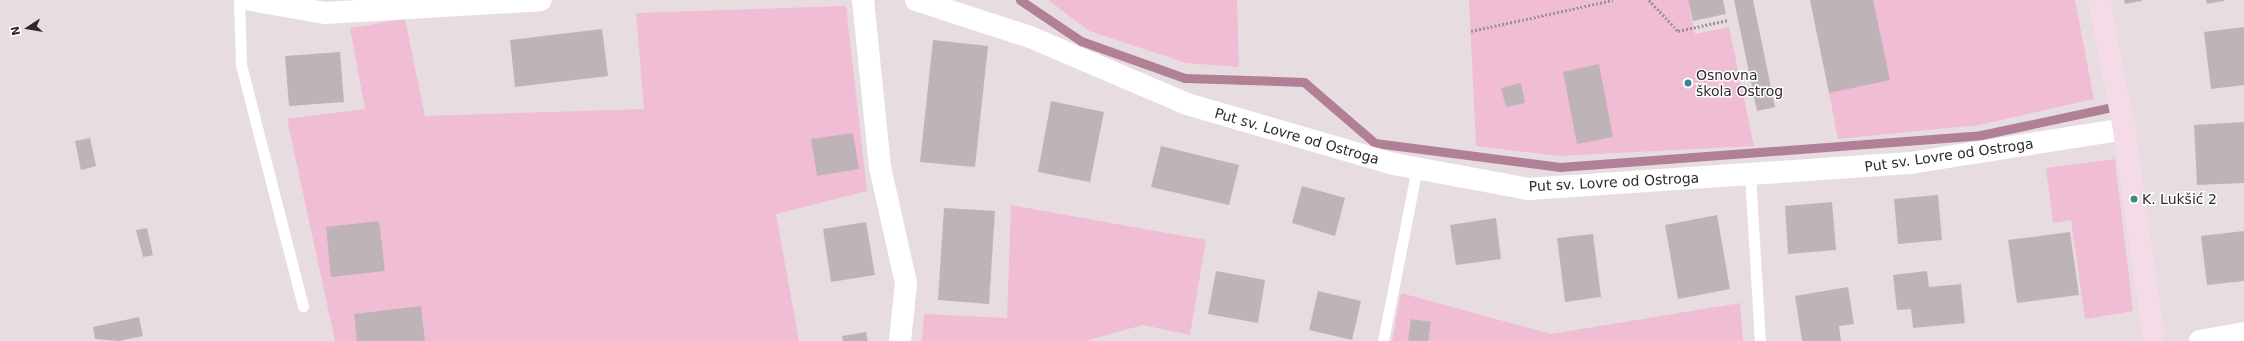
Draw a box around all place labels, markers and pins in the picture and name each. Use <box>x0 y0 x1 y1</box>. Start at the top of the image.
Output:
place label: Osnovna škola Ostrog <box>1696 67 1783 100</box>
marker: Osnovna škola Ostrog <box>1683 78 1693 88</box>
place label: K. Lukšić 2 <box>2142 191 2217 207</box>
marker: K. Lukšić 2 <box>2129 194 2139 204</box>

